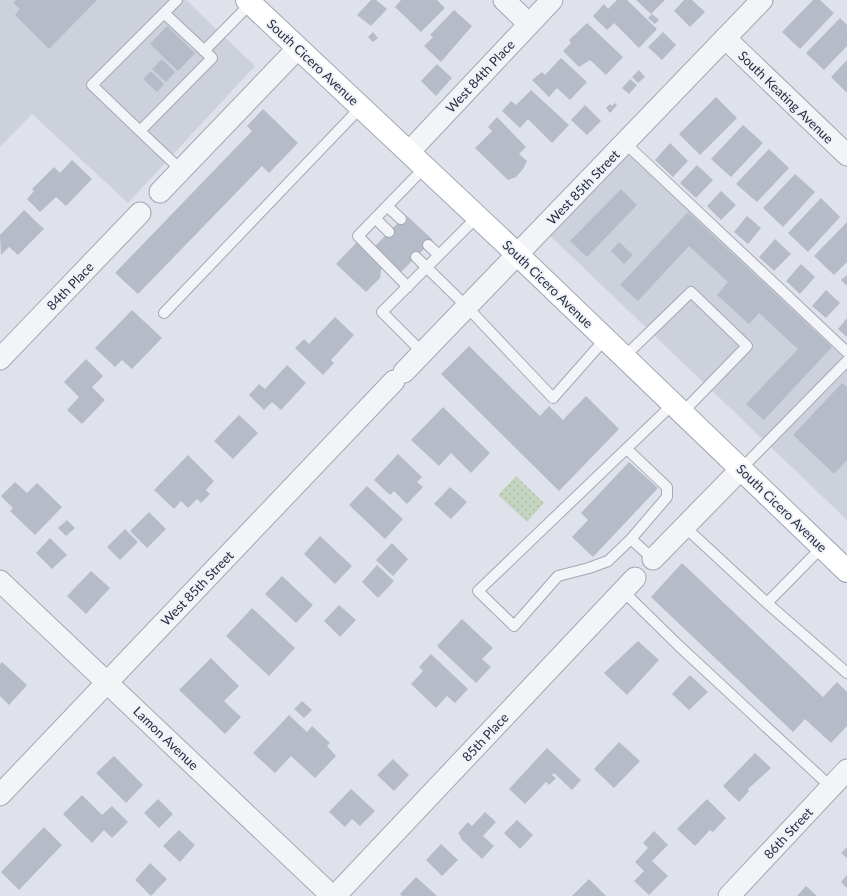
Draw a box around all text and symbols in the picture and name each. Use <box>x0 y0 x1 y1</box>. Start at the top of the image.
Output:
street label: South Cicero Avenue <box>264 15 362 109</box>
street label: West 84th Place <box>442 36 518 116</box>
street label: South Keating Avenue <box>735 47 837 147</box>
street label: West 85th Street <box>543 146 623 228</box>
street label: South Cicero Avenue <box>499 237 597 331</box>
street label: 84th Place <box>43 259 97 313</box>
street label: South Cicero Avenue <box>733 461 831 555</box>
street label: West 85th Street <box>157 547 237 629</box>
street label: Lamon Avenue <box>130 703 202 773</box>
street label: 85th Place <box>458 709 512 765</box>
street label: 86th Street <box>760 804 816 862</box>

